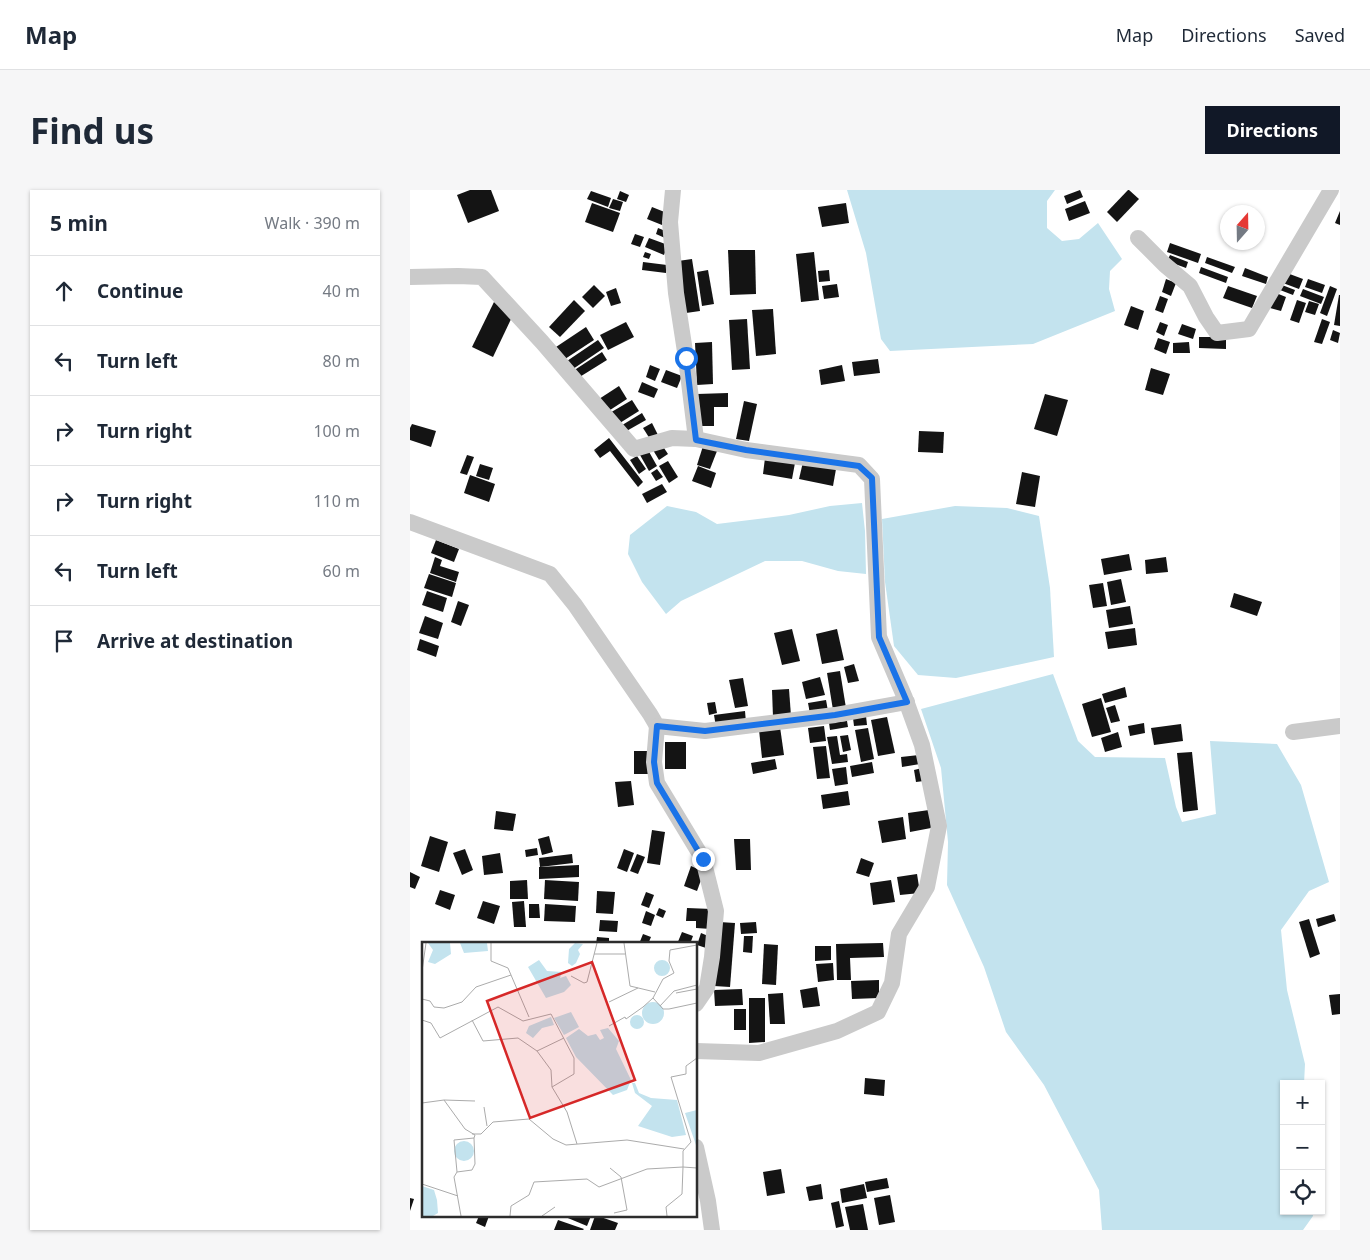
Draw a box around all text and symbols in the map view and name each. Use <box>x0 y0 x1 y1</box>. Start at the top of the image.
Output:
text: Map <box>25 18 77 51</box>
text: Map <box>1116 23 1153 47</box>
text: Directions <box>1181 23 1267 47</box>
text: Saved <box>1295 23 1345 47</box>
button: Directions <box>1205 106 1340 154</box>
text: Find us <box>30 107 154 154</box>
north arrow <box>1220 205 1265 250</box>
text: 5 min <box>50 209 108 237</box>
text: Walk · 390 m <box>265 212 360 234</box>
icon: ahead <box>50 277 78 305</box>
text: Continue <box>97 278 183 304</box>
text: 40 m <box>323 280 360 302</box>
icon: left <box>50 347 78 375</box>
route start <box>675 347 698 370</box>
text: Turn left <box>97 348 178 374</box>
text: 80 m <box>323 350 360 372</box>
icon: right <box>50 417 78 445</box>
text: Turn right <box>97 418 192 444</box>
text: 100 m <box>313 420 360 442</box>
icon: right <box>50 487 78 515</box>
text: Turn right <box>97 488 192 514</box>
text: 110 m <box>313 490 360 512</box>
icon: left <box>50 557 78 585</box>
text: Turn left <box>97 558 178 584</box>
text: 60 m <box>323 560 360 582</box>
icon: arrive <box>50 627 78 655</box>
text: Arrive at destination <box>97 628 293 654</box>
route end <box>692 848 715 871</box>
inset map <box>422 942 698 1218</box>
map controls <box>1280 1080 1325 1215</box>
button: + <box>1280 1080 1325 1125</box>
button: − <box>1280 1125 1325 1170</box>
button: locate <box>1280 1170 1325 1215</box>

